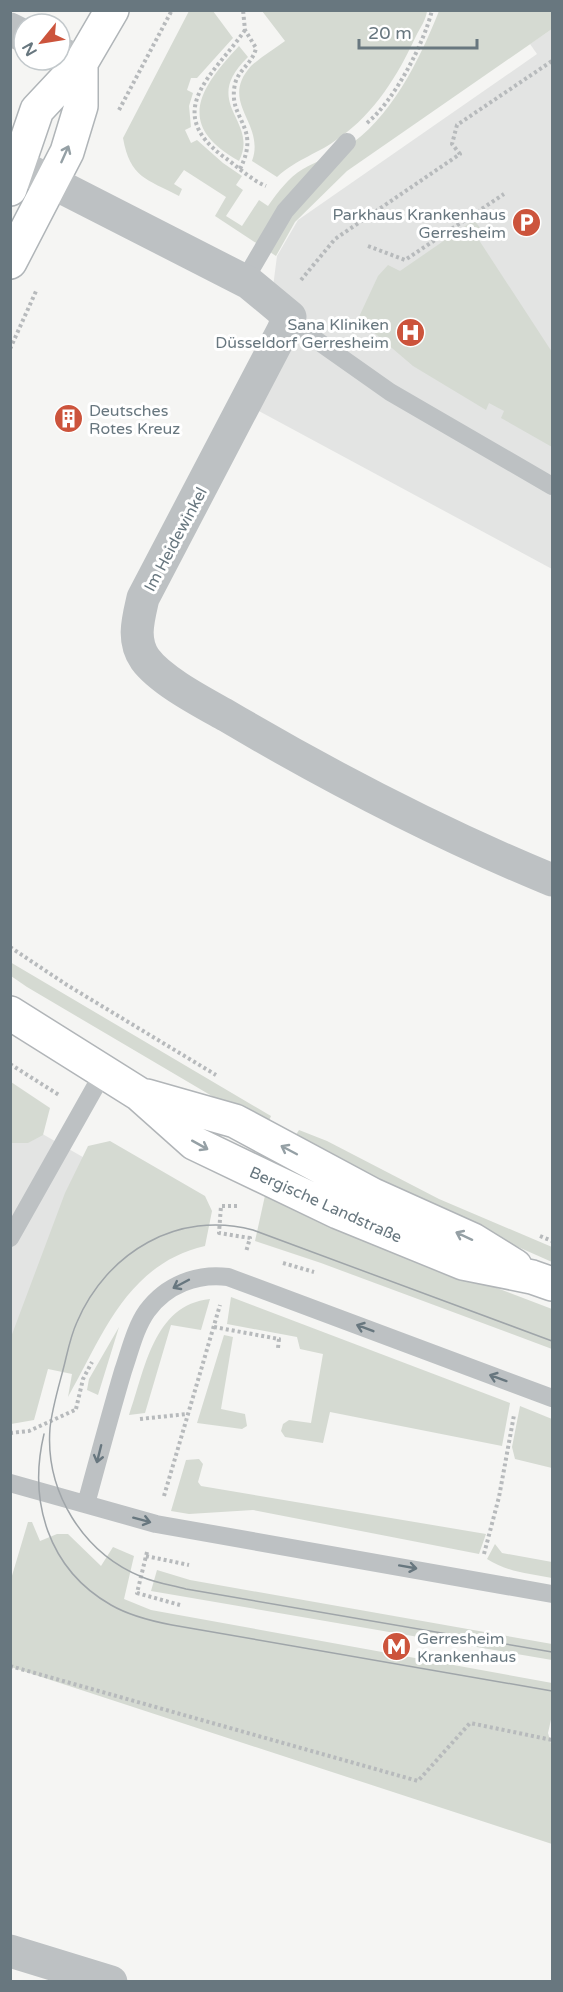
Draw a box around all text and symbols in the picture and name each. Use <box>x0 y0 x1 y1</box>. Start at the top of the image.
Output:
north arrow <box>12 12 72 72</box>
scale bar <box>359 12 478 50</box>
text: 20 m <box>368 22 412 44</box>
text: N <box>18 38 42 60</box>
one-way arrow <box>60 145 72 163</box>
place label: Parkhaus Krankenhaus Gerresheim <box>333 205 506 243</box>
parking icon: Parkhaus Krankenhaus Gerresheim <box>511 207 543 239</box>
place label: Sana Kliniken Düsseldorf Gerresheim <box>215 315 389 353</box>
hospital icon: Sana Kliniken Düsseldorf Gerresheim <box>394 317 426 349</box>
place label: Deutsches Rotes Kreuz <box>89 401 180 439</box>
building icon: Deutsches Rotes Kreuz <box>52 403 84 435</box>
street label: Im Heidewinkel <box>140 484 212 595</box>
one-way arrow <box>190 1140 208 1151</box>
one-way arrow <box>281 1144 298 1156</box>
street label: Bergische Landstraße <box>246 1162 405 1248</box>
one-way arrow <box>455 1229 473 1240</box>
one-way arrow <box>172 1279 190 1291</box>
one-way arrow <box>356 1322 374 1333</box>
one-way arrow <box>489 1372 507 1383</box>
one-way arrow <box>93 1445 104 1464</box>
one-way arrow <box>132 1515 151 1526</box>
one-way arrow <box>397 1562 417 1573</box>
place label: Gerresheim Krankenhaus <box>417 1629 516 1667</box>
metro station icon: Gerresheim Krankenhaus <box>380 1631 412 1663</box>

